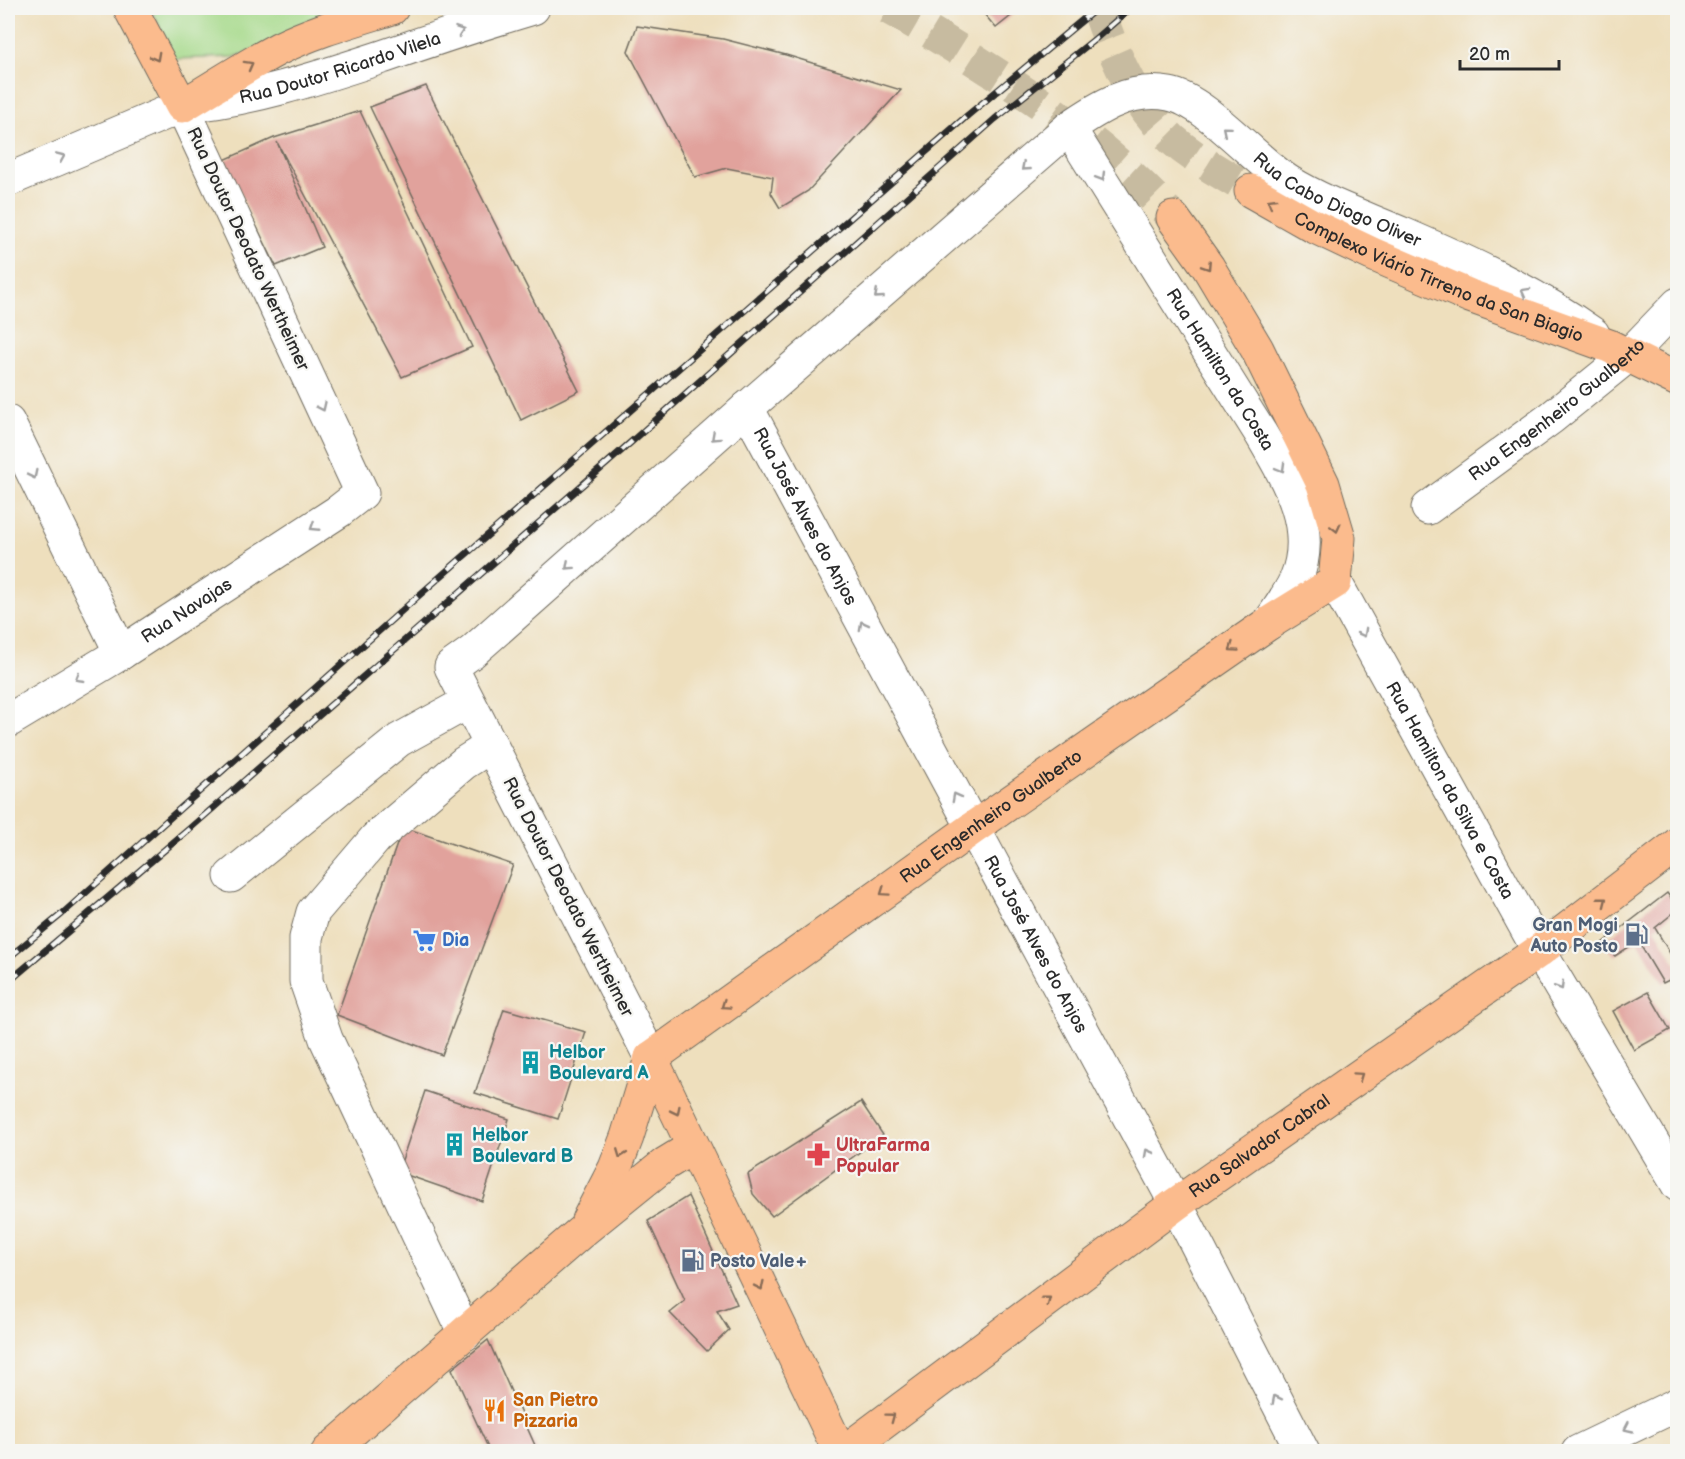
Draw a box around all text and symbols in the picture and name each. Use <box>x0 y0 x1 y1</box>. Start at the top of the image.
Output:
one-way arrow <box>454 25 465 38</box>
street label: Rua Doutor Ricardo Vilela <box>237 27 443 108</box>
scale bar <box>1460 33 1559 71</box>
text: 20 m <box>1469 44 1510 65</box>
one-way arrow <box>149 51 160 61</box>
one-way arrow <box>243 61 254 72</box>
street label: Rua Doutor Deodato Wertheimer <box>182 124 314 375</box>
one-way arrow <box>1222 127 1233 138</box>
street label: Rua Cabo Diogo Oliver <box>1249 148 1425 251</box>
one-way arrow <box>55 152 66 164</box>
one-way arrow <box>1021 160 1032 171</box>
one-way arrow <box>1094 171 1105 181</box>
one-way arrow <box>1267 198 1277 210</box>
street label: Complexo Viário Tirreno da San Biagio <box>1290 207 1586 346</box>
one-way arrow <box>1200 259 1211 270</box>
street label: Rua Hamilton da Costa <box>1162 285 1279 454</box>
one-way arrow <box>874 288 885 299</box>
one-way arrow <box>1521 288 1531 299</box>
street label: Rua Engenheiro Gualberto <box>1465 335 1649 485</box>
one-way arrow <box>314 400 326 411</box>
street label: Rua José Alves do Anjos <box>749 424 862 609</box>
one-way arrow <box>711 430 722 441</box>
one-way arrow <box>1274 462 1285 472</box>
one-way arrow <box>26 468 38 479</box>
one-way arrow <box>310 520 321 531</box>
one-way arrow <box>1329 523 1342 533</box>
one-way arrow <box>565 559 576 570</box>
street label: Rua Navajas <box>137 573 236 647</box>
one-way arrow <box>859 620 870 631</box>
one-way arrow <box>1356 627 1367 637</box>
one-way arrow <box>1228 641 1239 652</box>
one-way arrow <box>75 670 85 682</box>
street label: Rua Hamilton da Silva e Costa <box>1382 678 1519 903</box>
street label: Rua Engenheiro Gualberto <box>896 745 1086 887</box>
street label: Rua Doutor Deodato Wertheimer <box>498 774 638 1021</box>
one-way arrow <box>951 792 963 803</box>
street label: Rua José Alves do Anjos <box>980 852 1092 1037</box>
one-way arrow <box>879 885 890 896</box>
one-way arrow <box>1596 898 1607 909</box>
place label: Gran Mogi Auto Posto <box>1530 915 1618 957</box>
fuel station icon: Gran Mogi Auto Posto <box>1623 922 1649 948</box>
supermarket icon: Dia <box>411 927 437 953</box>
place label: Dia <box>442 930 469 951</box>
one-way arrow <box>1553 980 1564 990</box>
one-way arrow <box>720 998 731 1009</box>
place label: Helbor Boulevard A <box>549 1042 650 1084</box>
building icon: Helbor Boulevard A <box>518 1049 544 1075</box>
one-way arrow <box>1353 1072 1364 1083</box>
street label: Rua Salvador Cabral <box>1185 1090 1334 1202</box>
one-way arrow <box>668 1104 680 1115</box>
place label: Helbor Boulevard B <box>472 1125 574 1167</box>
building icon: Helbor Boulevard B <box>441 1132 467 1158</box>
place label: UltraFarma Popular <box>836 1135 930 1177</box>
pharmacy icon: UltraFarma Popular <box>805 1142 831 1168</box>
one-way arrow <box>615 1148 628 1159</box>
one-way arrow <box>1144 1148 1155 1159</box>
fuel station icon: Posto Vale+ <box>679 1248 705 1274</box>
place label: Posto Vale+ <box>710 1251 808 1272</box>
one-way arrow <box>753 1280 765 1291</box>
one-way arrow <box>1041 1296 1052 1307</box>
place label: San Pietro Pizzaria <box>513 1390 598 1432</box>
one-way arrow <box>1272 1395 1283 1406</box>
restaurant icon: San Pietro Pizzaria <box>482 1397 508 1423</box>
one-way arrow <box>884 1413 895 1424</box>
one-way arrow <box>1623 1420 1634 1432</box>

